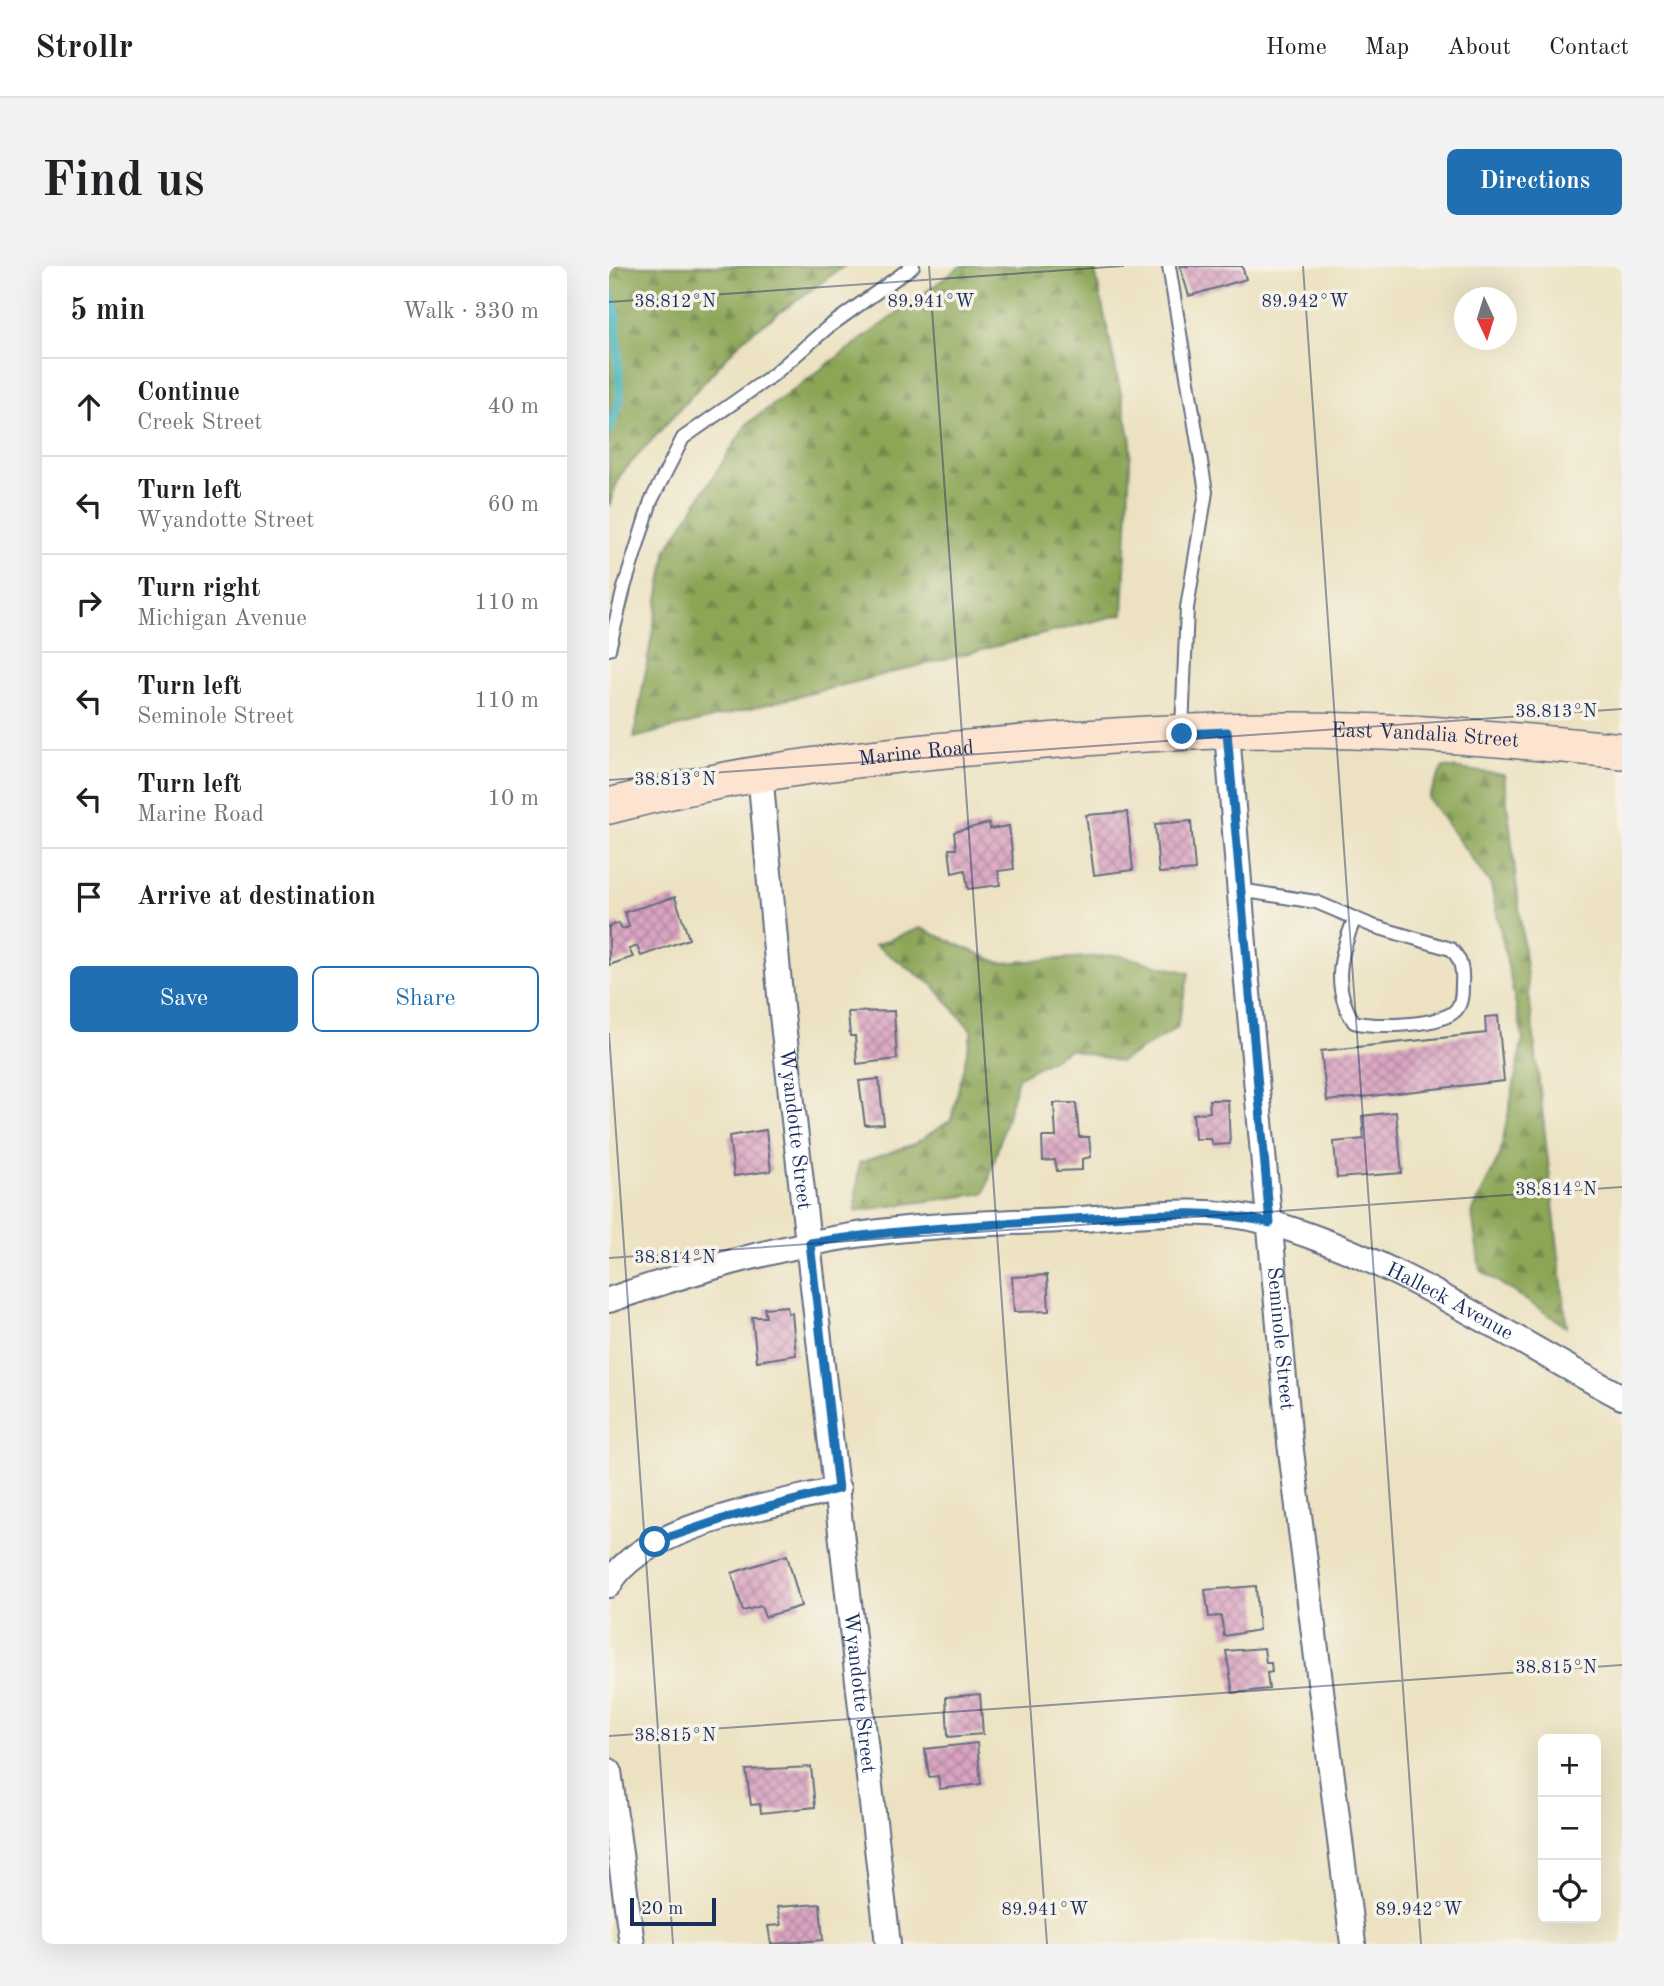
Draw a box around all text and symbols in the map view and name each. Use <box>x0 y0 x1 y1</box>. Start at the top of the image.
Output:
text: Strollr <box>35 32 133 65</box>
text: Home <box>1266 36 1327 60</box>
text: Map <box>1365 36 1409 60</box>
text: About <box>1447 36 1511 60</box>
text: Contact <box>1549 36 1629 60</box>
button: Directions <box>1447 149 1622 215</box>
text: Find us <box>42 158 205 207</box>
north arrow <box>1454 287 1517 350</box>
text: 38.812°N <box>634 293 716 311</box>
text: 89.941°W <box>888 293 974 311</box>
text: 89.942°W <box>1262 293 1348 311</box>
text: 5 min <box>70 296 145 326</box>
text: Walk · 330 m <box>403 300 539 323</box>
text: Continue <box>137 380 240 406</box>
icon: ahead <box>70 388 108 426</box>
text: 40 m <box>488 395 539 418</box>
text: Creek Street <box>137 411 262 434</box>
text: Turn left <box>137 478 242 504</box>
icon: left <box>70 486 108 524</box>
text: 60 m <box>488 493 539 516</box>
text: Wyandotte Street <box>137 509 314 532</box>
text: Turn right <box>137 576 260 602</box>
icon: right <box>70 584 108 622</box>
text: 110 m <box>474 591 539 614</box>
text: Michigan Avenue <box>137 607 307 630</box>
text: Turn left <box>137 674 242 700</box>
icon: left <box>70 682 108 720</box>
text: 110 m <box>474 689 539 712</box>
text: 38.813°N <box>1515 703 1597 721</box>
text: Seminole Street <box>137 705 294 728</box>
route end <box>1166 718 1197 749</box>
street label: East Vandalia Street <box>1331 720 1520 751</box>
street label: Marine Road <box>857 737 975 770</box>
text: 38.813°N <box>634 771 716 789</box>
text: Turn left <box>137 772 242 798</box>
icon: left <box>70 780 108 818</box>
text: 10 m <box>488 787 539 810</box>
text: Marine Road <box>137 803 264 826</box>
icon: arrive <box>70 878 108 916</box>
text: Arrive at destination <box>137 884 376 910</box>
button: Save <box>70 966 298 1032</box>
button: Share <box>312 966 539 1032</box>
street label: Wyandotte Street <box>775 1048 815 1211</box>
text: 38.814°N <box>1515 1181 1597 1199</box>
text: 38.814°N <box>634 1249 716 1267</box>
street label: Halleck Avenue <box>1383 1259 1517 1344</box>
street label: Seminole Street <box>1263 1266 1297 1411</box>
route start <box>639 1526 670 1557</box>
street label: Wyandotte Street <box>840 1611 879 1774</box>
text: 38.815°N <box>1515 1659 1597 1677</box>
text: 38.815°N <box>634 1727 716 1745</box>
map controls <box>1538 1734 1601 1923</box>
button: + <box>1538 1734 1601 1797</box>
button: − <box>1538 1797 1601 1860</box>
button: locate <box>1538 1860 1601 1923</box>
scale bar <box>630 1895 716 1927</box>
text: 20 m <box>641 1900 683 1919</box>
text: 89.941°W <box>1002 1901 1088 1919</box>
text: 89.942°W <box>1376 1901 1462 1919</box>

